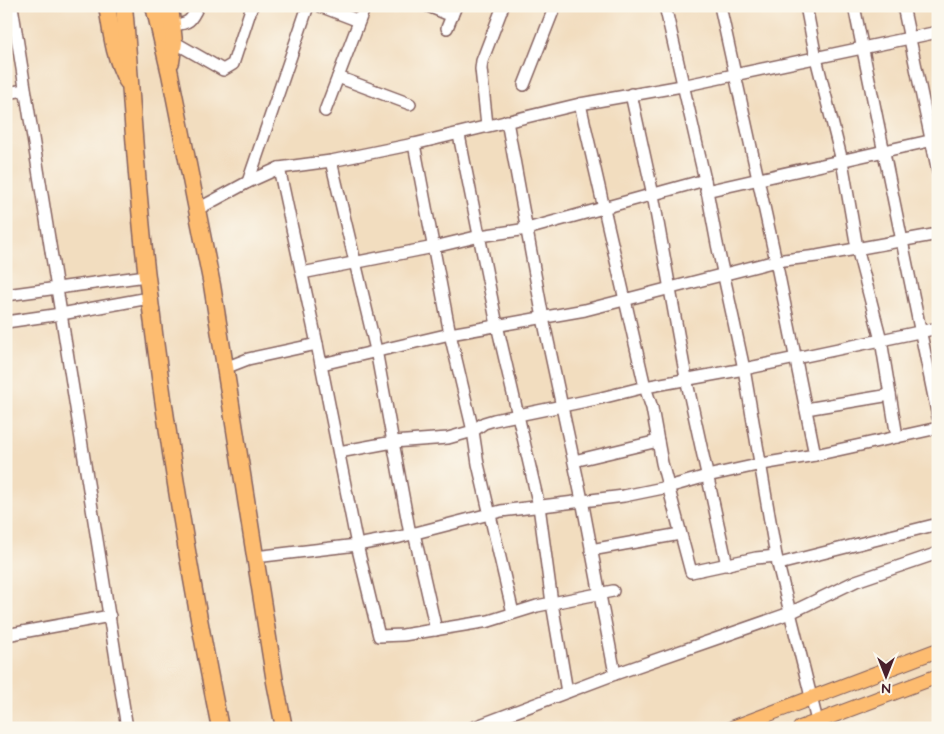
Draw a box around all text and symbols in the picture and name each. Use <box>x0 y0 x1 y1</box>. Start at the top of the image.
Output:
north arrow <box>862 652 912 702</box>
text: N <box>881 678 890 698</box>

